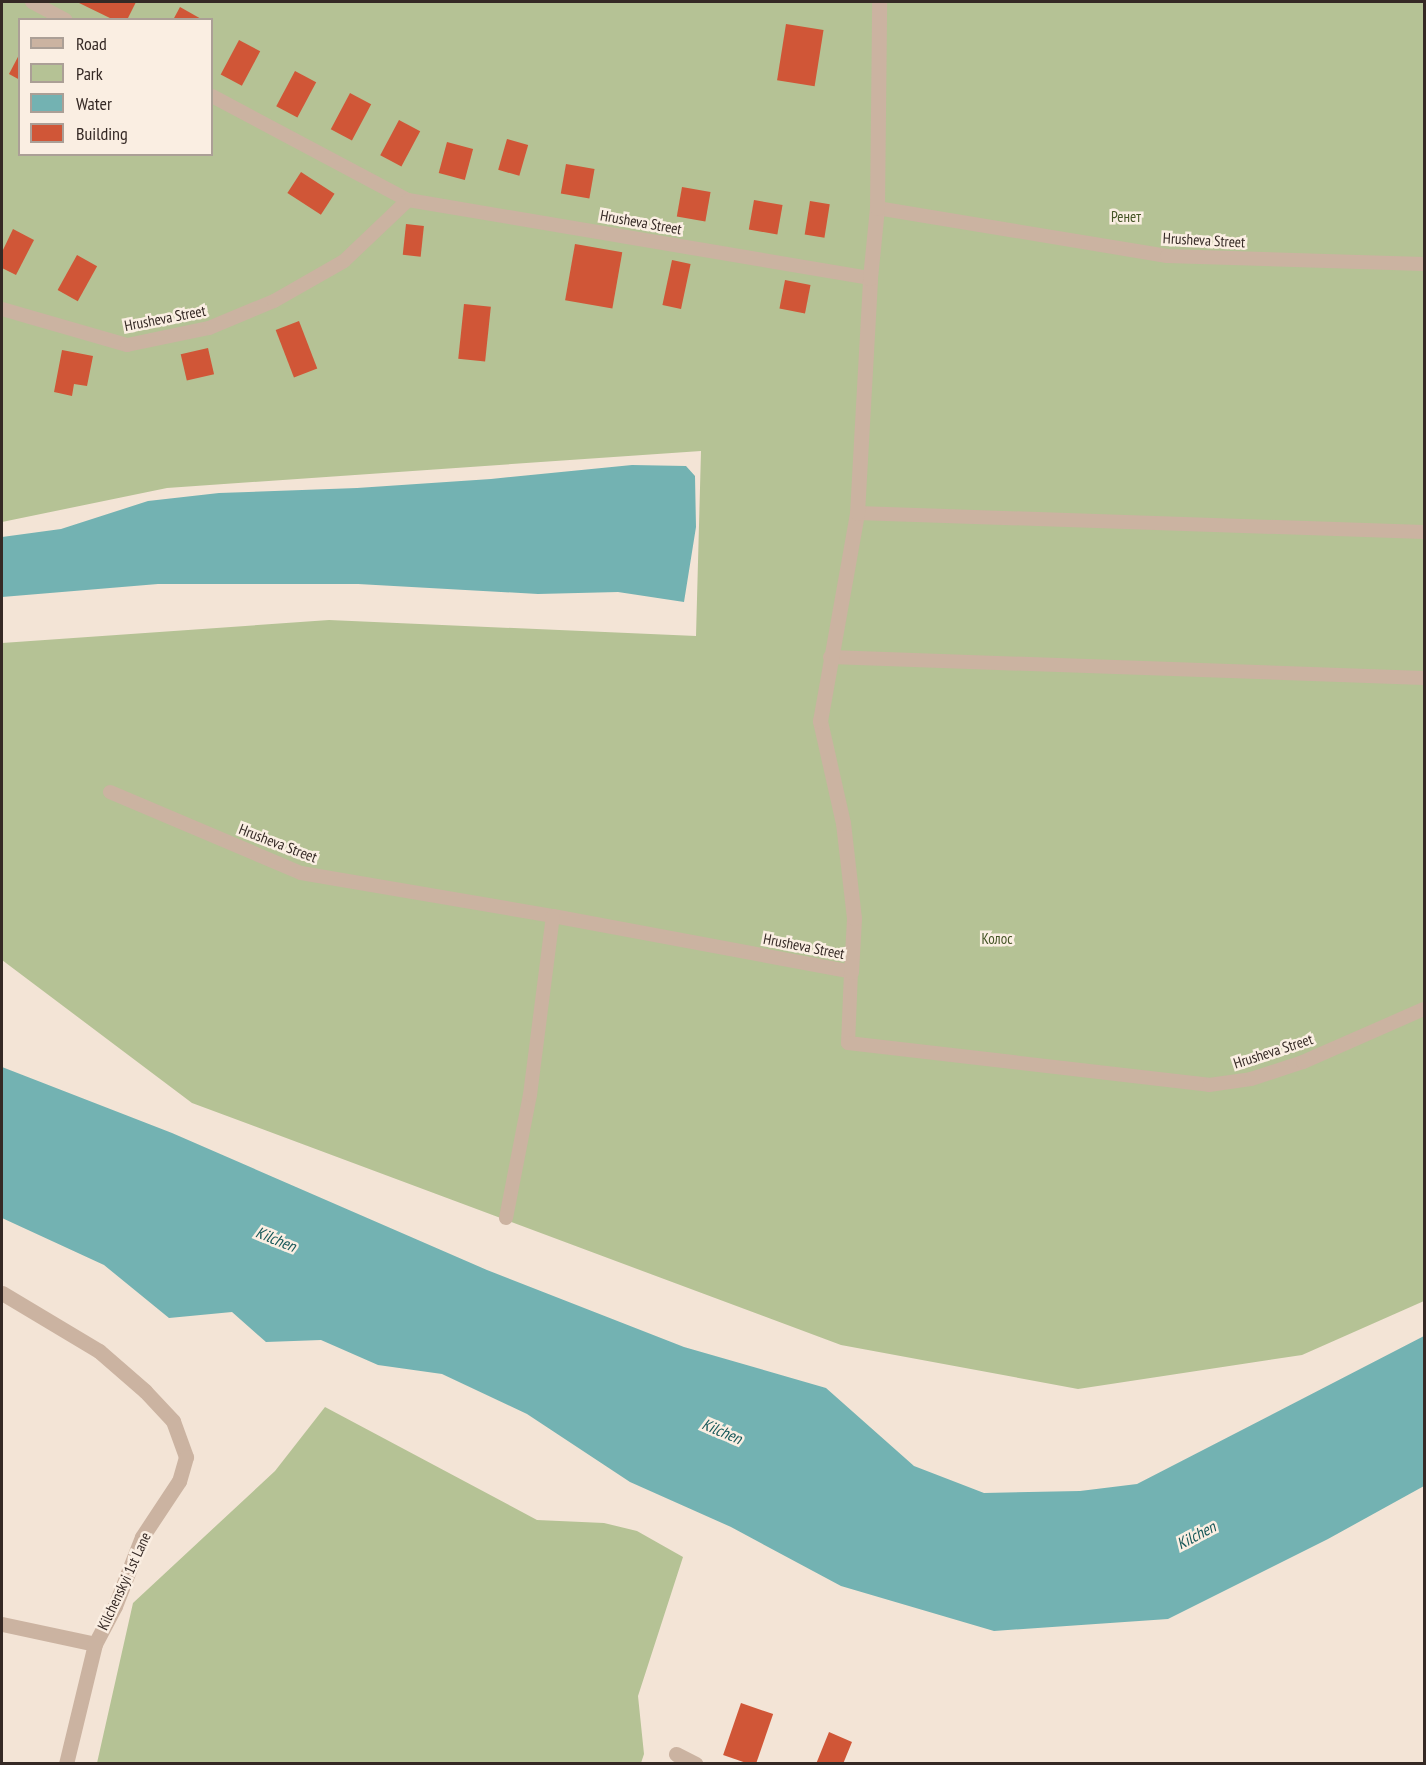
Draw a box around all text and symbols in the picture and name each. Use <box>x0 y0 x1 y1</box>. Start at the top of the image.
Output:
legend <box>18 18 213 156</box>
text: Road <box>76 32 107 55</box>
text: Park <box>76 62 103 85</box>
text: Water <box>76 92 112 115</box>
text: Building <box>76 122 128 145</box>
street label: Hrusheva Street <box>599 206 683 238</box>
park label: Ренет <box>1111 208 1141 226</box>
street label: Hrusheva Street <box>1162 229 1246 251</box>
street label: Hrusheva Street <box>123 301 207 335</box>
street label: Hrusheva Street <box>236 820 320 866</box>
street label: Hrusheva Street <box>762 929 846 963</box>
park label: Колос <box>981 930 1013 948</box>
street label: Hrusheva Street <box>1231 1030 1315 1072</box>
water label: Kilchen <box>253 1222 299 1256</box>
water label: Kilchen <box>699 1414 745 1448</box>
water label: Kilchen <box>1173 1517 1219 1553</box>
street label: Kilchenskyi 1st Lane <box>93 1529 155 1633</box>

